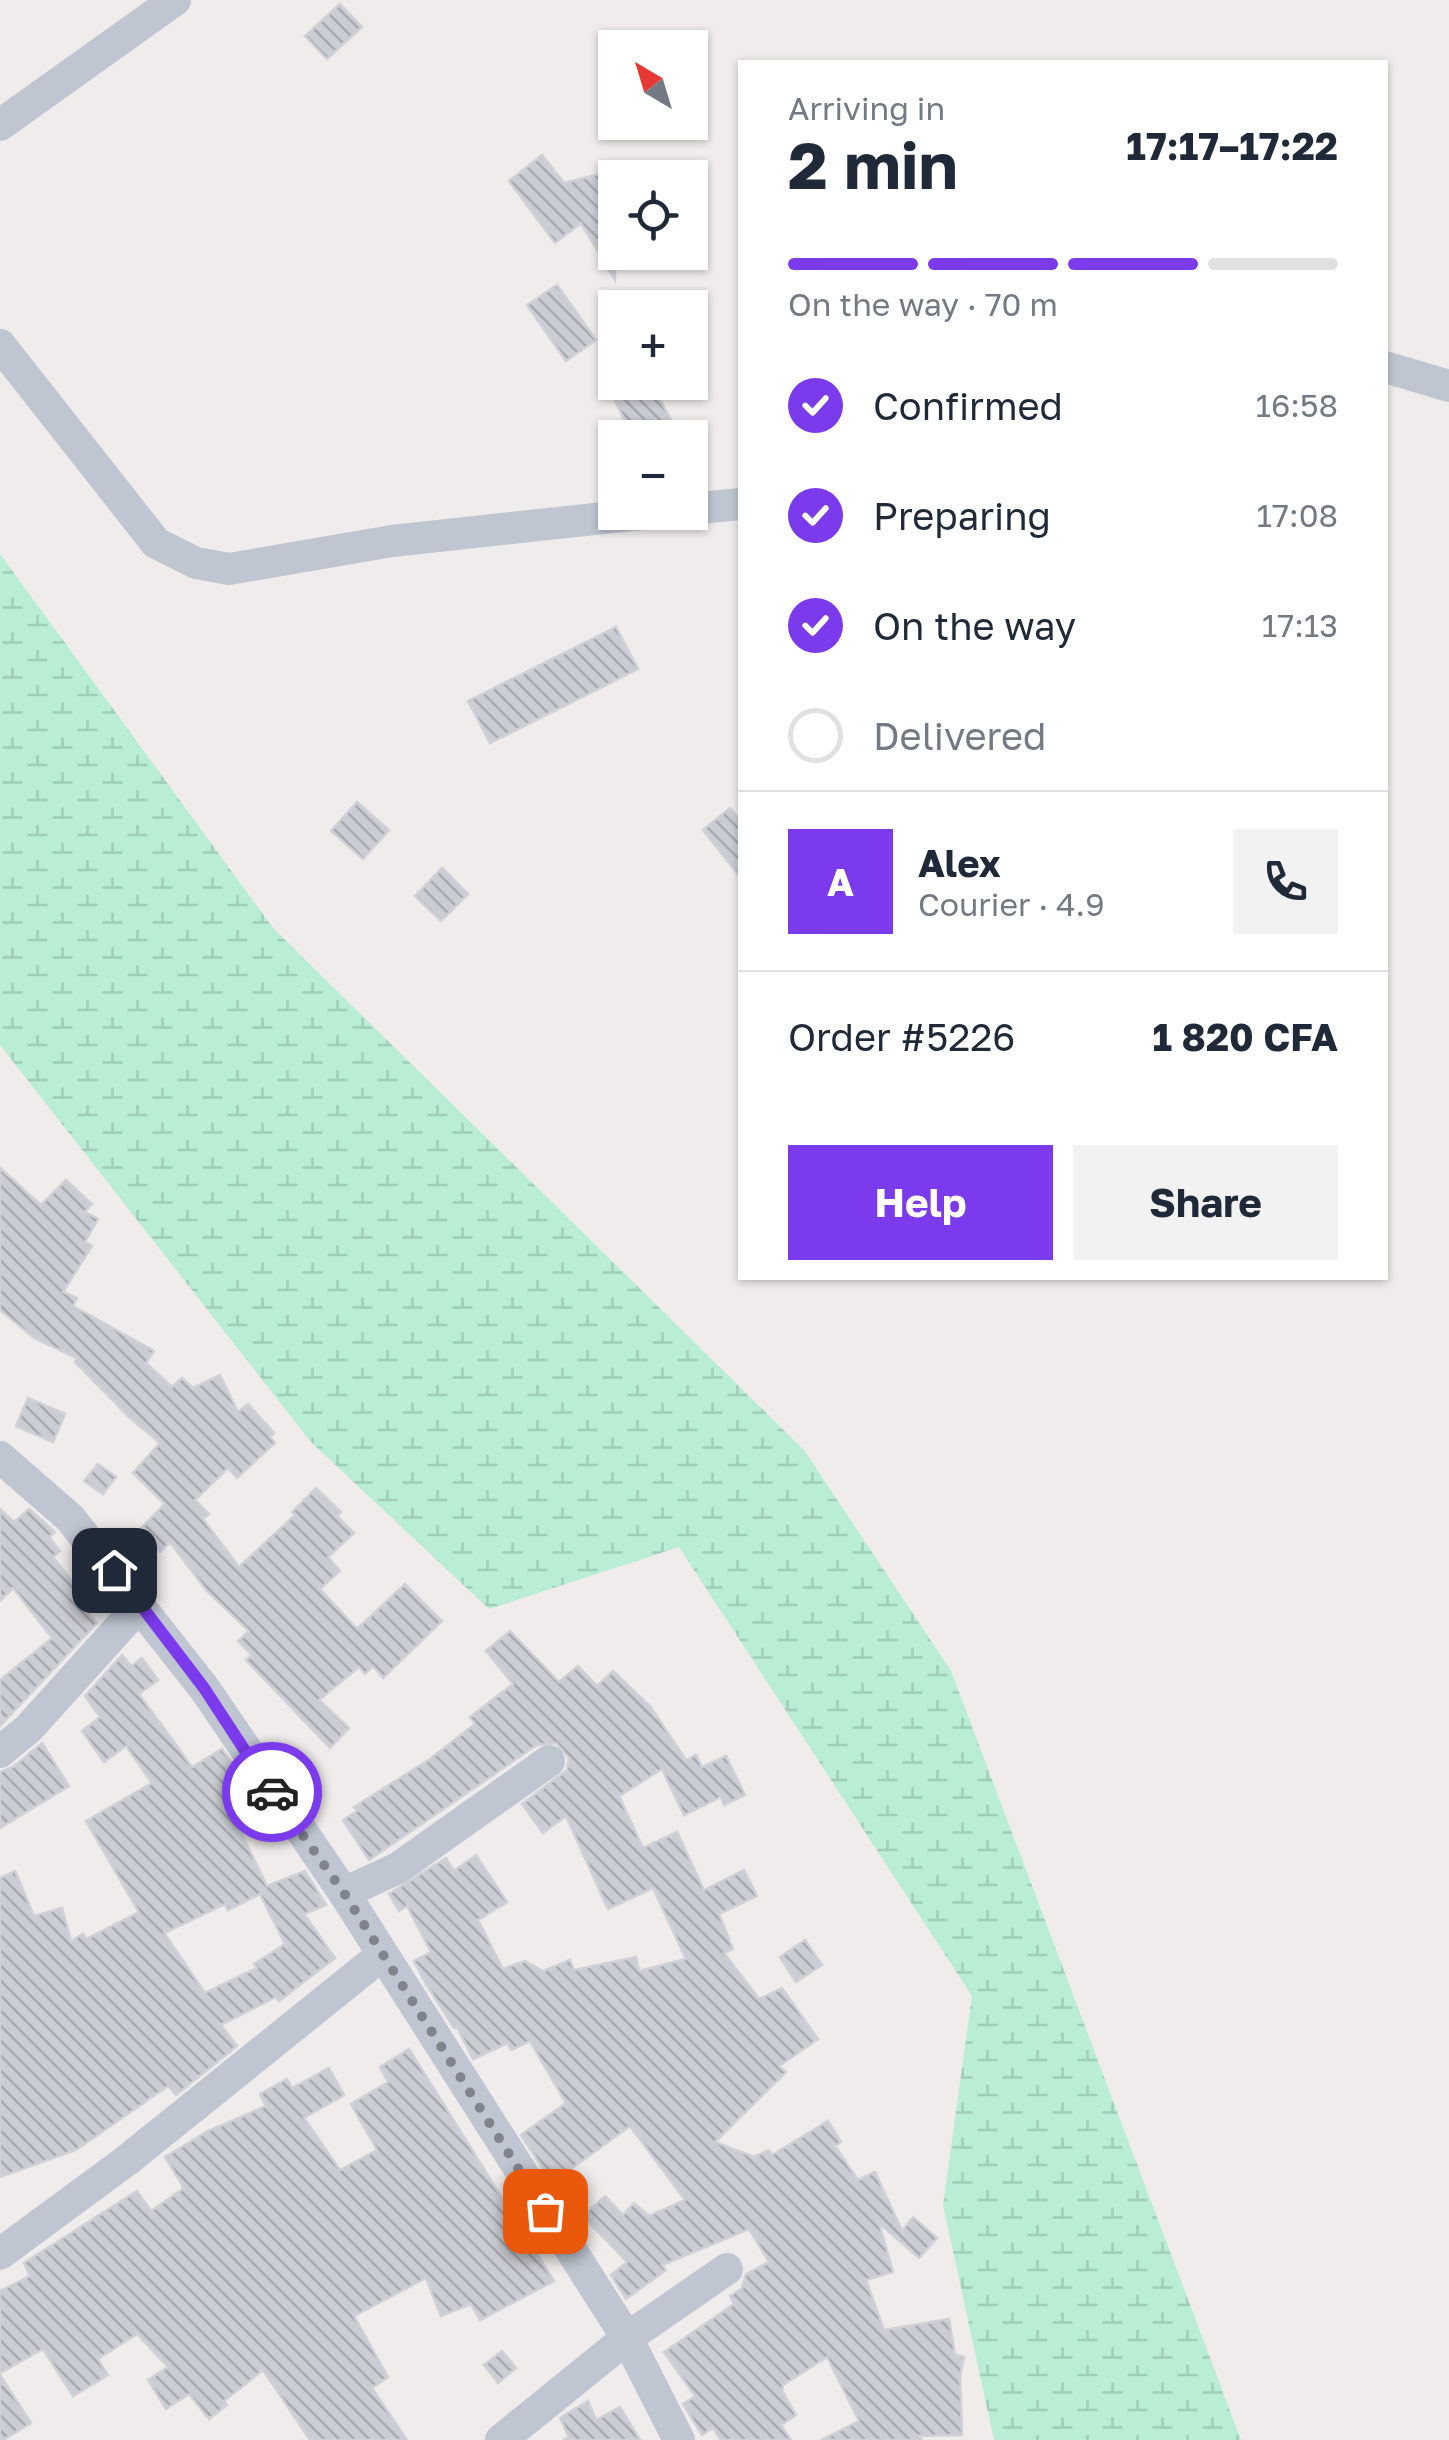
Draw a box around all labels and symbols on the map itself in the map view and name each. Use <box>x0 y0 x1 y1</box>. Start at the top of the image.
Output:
north arrow <box>598 30 708 140</box>
pin <box>72 1528 157 1613</box>
courier <box>222 1742 322 1842</box>
pin <box>503 2169 588 2254</box>

